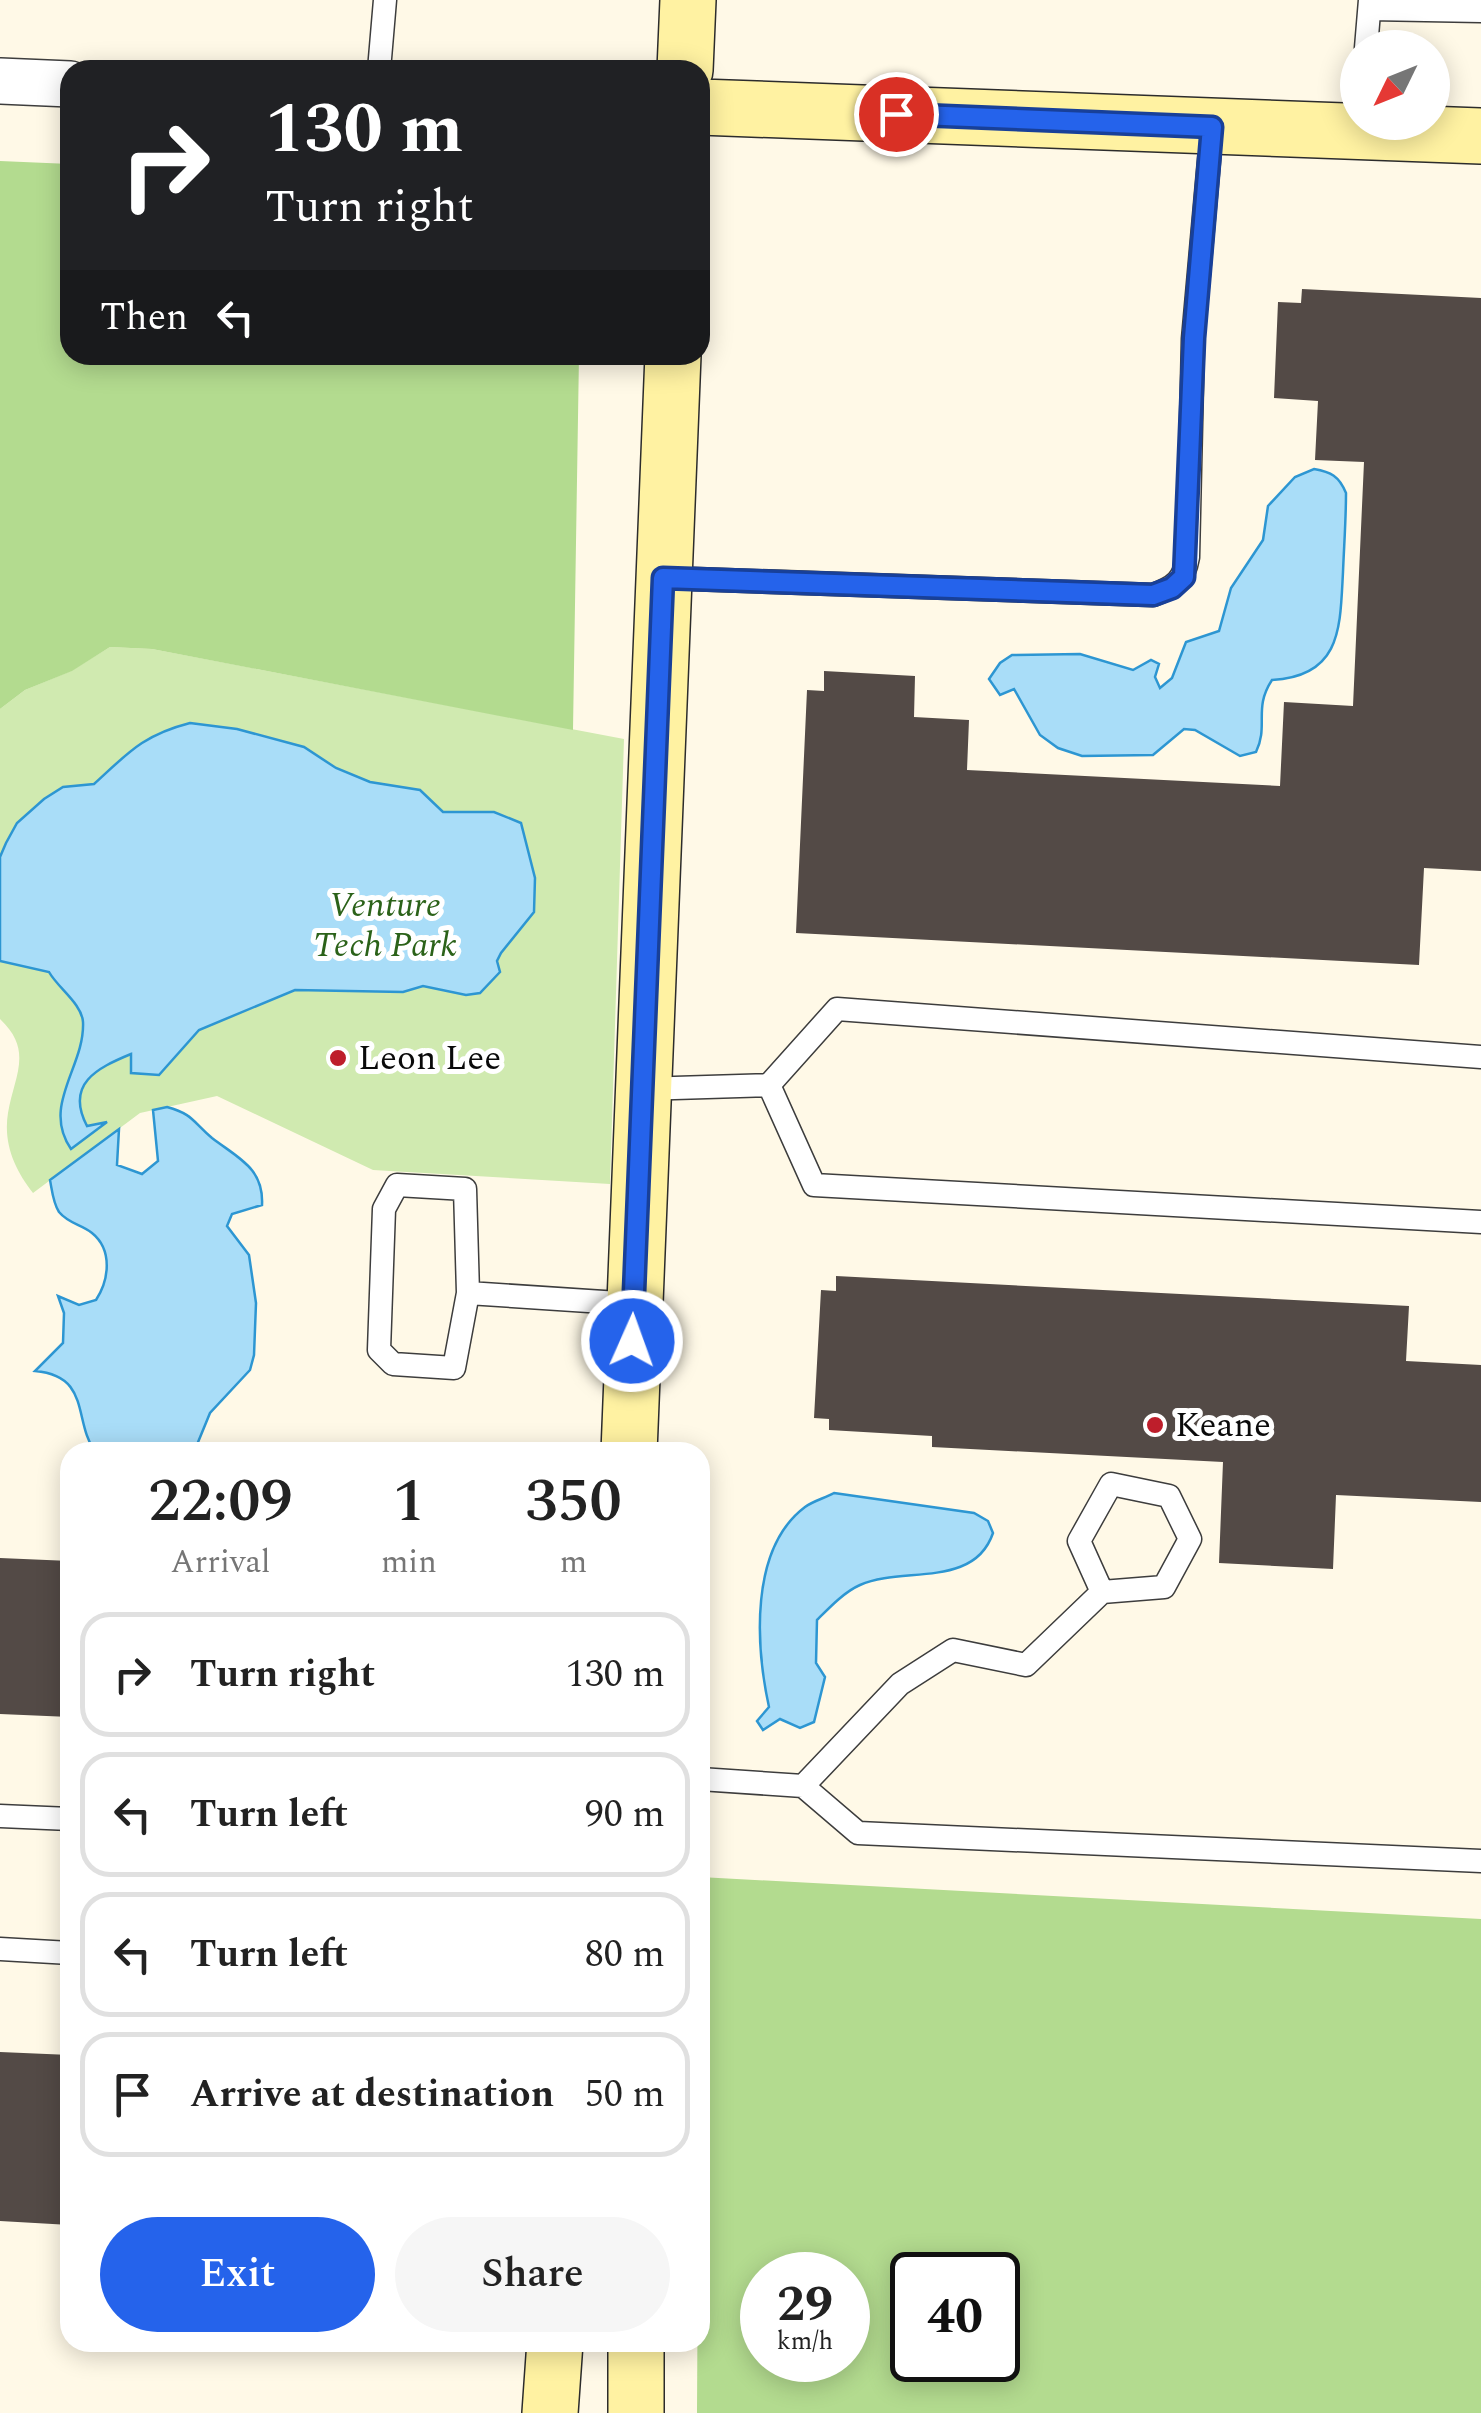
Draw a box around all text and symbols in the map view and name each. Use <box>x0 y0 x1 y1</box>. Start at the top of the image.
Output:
north arrow <box>1340 30 1450 140</box>
map controls <box>1340 30 1450 140</box>
pin <box>854 72 939 157</box>
text: 130 m <box>265 77 463 183</box>
icon: arrive <box>869 87 924 142</box>
icon: right <box>100 100 230 230</box>
text: Turn right <box>265 173 474 242</box>
text: Then <box>100 289 188 347</box>
icon: left <box>208 290 263 345</box>
park label: Venture Tech Park <box>313 879 457 972</box>
place label: Leon Lee <box>358 1032 501 1085</box>
marker: Leon Lee <box>327 1047 349 1069</box>
position arrow <box>580 1289 684 1393</box>
place label: Keane <box>1175 1399 1271 1452</box>
marker: Keane <box>1144 1414 1166 1436</box>
text: 22:09 <box>148 1456 293 1548</box>
text: 1 <box>393 1456 425 1548</box>
text: 350 <box>525 1456 622 1548</box>
text: Arrival <box>171 1538 270 1587</box>
text: min <box>381 1538 437 1587</box>
text: m <box>560 1538 587 1587</box>
text: Turn right <box>190 1646 375 1704</box>
text: 130 m <box>566 1646 665 1704</box>
icon: right <box>105 1647 160 1702</box>
text: Turn left <box>190 1786 348 1844</box>
text: 90 m <box>585 1786 665 1844</box>
icon: left <box>105 1787 160 1842</box>
text: Turn left <box>190 1926 348 1984</box>
text: 80 m <box>585 1926 665 1984</box>
icon: left <box>105 1927 160 1982</box>
text: Arrive at destination <box>190 2066 554 2124</box>
text: 50 m <box>585 2066 665 2124</box>
icon: arrive <box>105 2067 160 2122</box>
button: Exit <box>100 2217 375 2332</box>
button: Share <box>395 2217 670 2332</box>
speed limit sign: 40 <box>890 2252 1020 2382</box>
text: 29 <box>777 2267 833 2343</box>
text: km/h <box>777 2323 833 2361</box>

